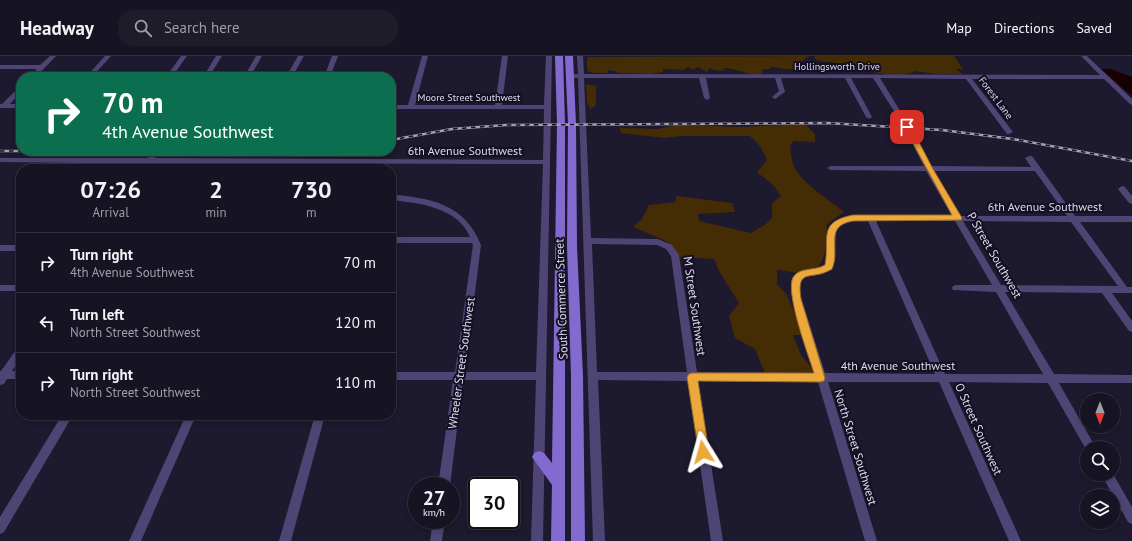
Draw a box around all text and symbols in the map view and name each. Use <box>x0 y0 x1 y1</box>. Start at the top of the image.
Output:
search box <box>118 10 398 46</box>
text: Headway <box>20 16 94 40</box>
icon: search <box>132 17 154 39</box>
text: Search here <box>164 18 240 37</box>
text: Map <box>946 19 972 37</box>
text: Directions <box>994 19 1054 37</box>
text: Saved <box>1076 19 1112 37</box>
street label: Hollingsworth Drive <box>794 60 880 73</box>
street label: Forest Lane <box>976 74 1016 122</box>
text: 70 m <box>102 84 163 121</box>
icon: right <box>36 88 88 140</box>
street label: Moore Street Southwest <box>418 91 521 104</box>
pin <box>890 110 924 144</box>
icon: arrive <box>896 116 918 138</box>
text: 4th Avenue Southwest <box>102 120 274 143</box>
street label: 6th Avenue Southwest <box>408 143 522 158</box>
text: 07:26 <box>80 174 141 205</box>
text: 2 <box>209 174 223 205</box>
text: 730 <box>291 174 332 205</box>
street label: 6th Avenue Southwest <box>988 199 1102 214</box>
text: Arrival <box>93 204 129 221</box>
text: min <box>205 204 227 221</box>
text: m <box>306 204 317 221</box>
street label: P Street Southwest <box>964 209 1026 301</box>
street label: South Commerce Street <box>551 238 571 360</box>
text: Turn right <box>70 245 133 264</box>
icon: right <box>36 252 58 274</box>
text: 70 m <box>343 253 376 272</box>
street label: M Street Southwest <box>681 255 709 357</box>
text: 4th Avenue Southwest <box>70 264 194 281</box>
street label: Wheeler Street Southwest <box>444 296 478 430</box>
text: Turn left <box>70 305 124 324</box>
icon: left <box>36 312 58 334</box>
text: 120 m <box>335 313 376 332</box>
text: North Street Southwest <box>70 324 200 341</box>
street label: 4th Avenue Southwest <box>841 358 955 373</box>
text: Turn right <box>70 365 133 384</box>
icon: right <box>36 372 58 394</box>
text: 110 m <box>335 373 376 392</box>
street label: O Street Southwest <box>952 381 1006 477</box>
text: North Street Southwest <box>70 384 200 401</box>
street label: North Street Southwest <box>831 387 881 507</box>
north arrow <box>1080 393 1120 433</box>
map controls <box>1080 393 1120 529</box>
position arrow <box>682 431 724 473</box>
button: search <box>1080 441 1120 481</box>
speed limit sign: 30 <box>468 477 520 529</box>
text: 27 <box>423 485 445 511</box>
button: layers <box>1080 489 1120 529</box>
text: km/h <box>423 506 445 519</box>

